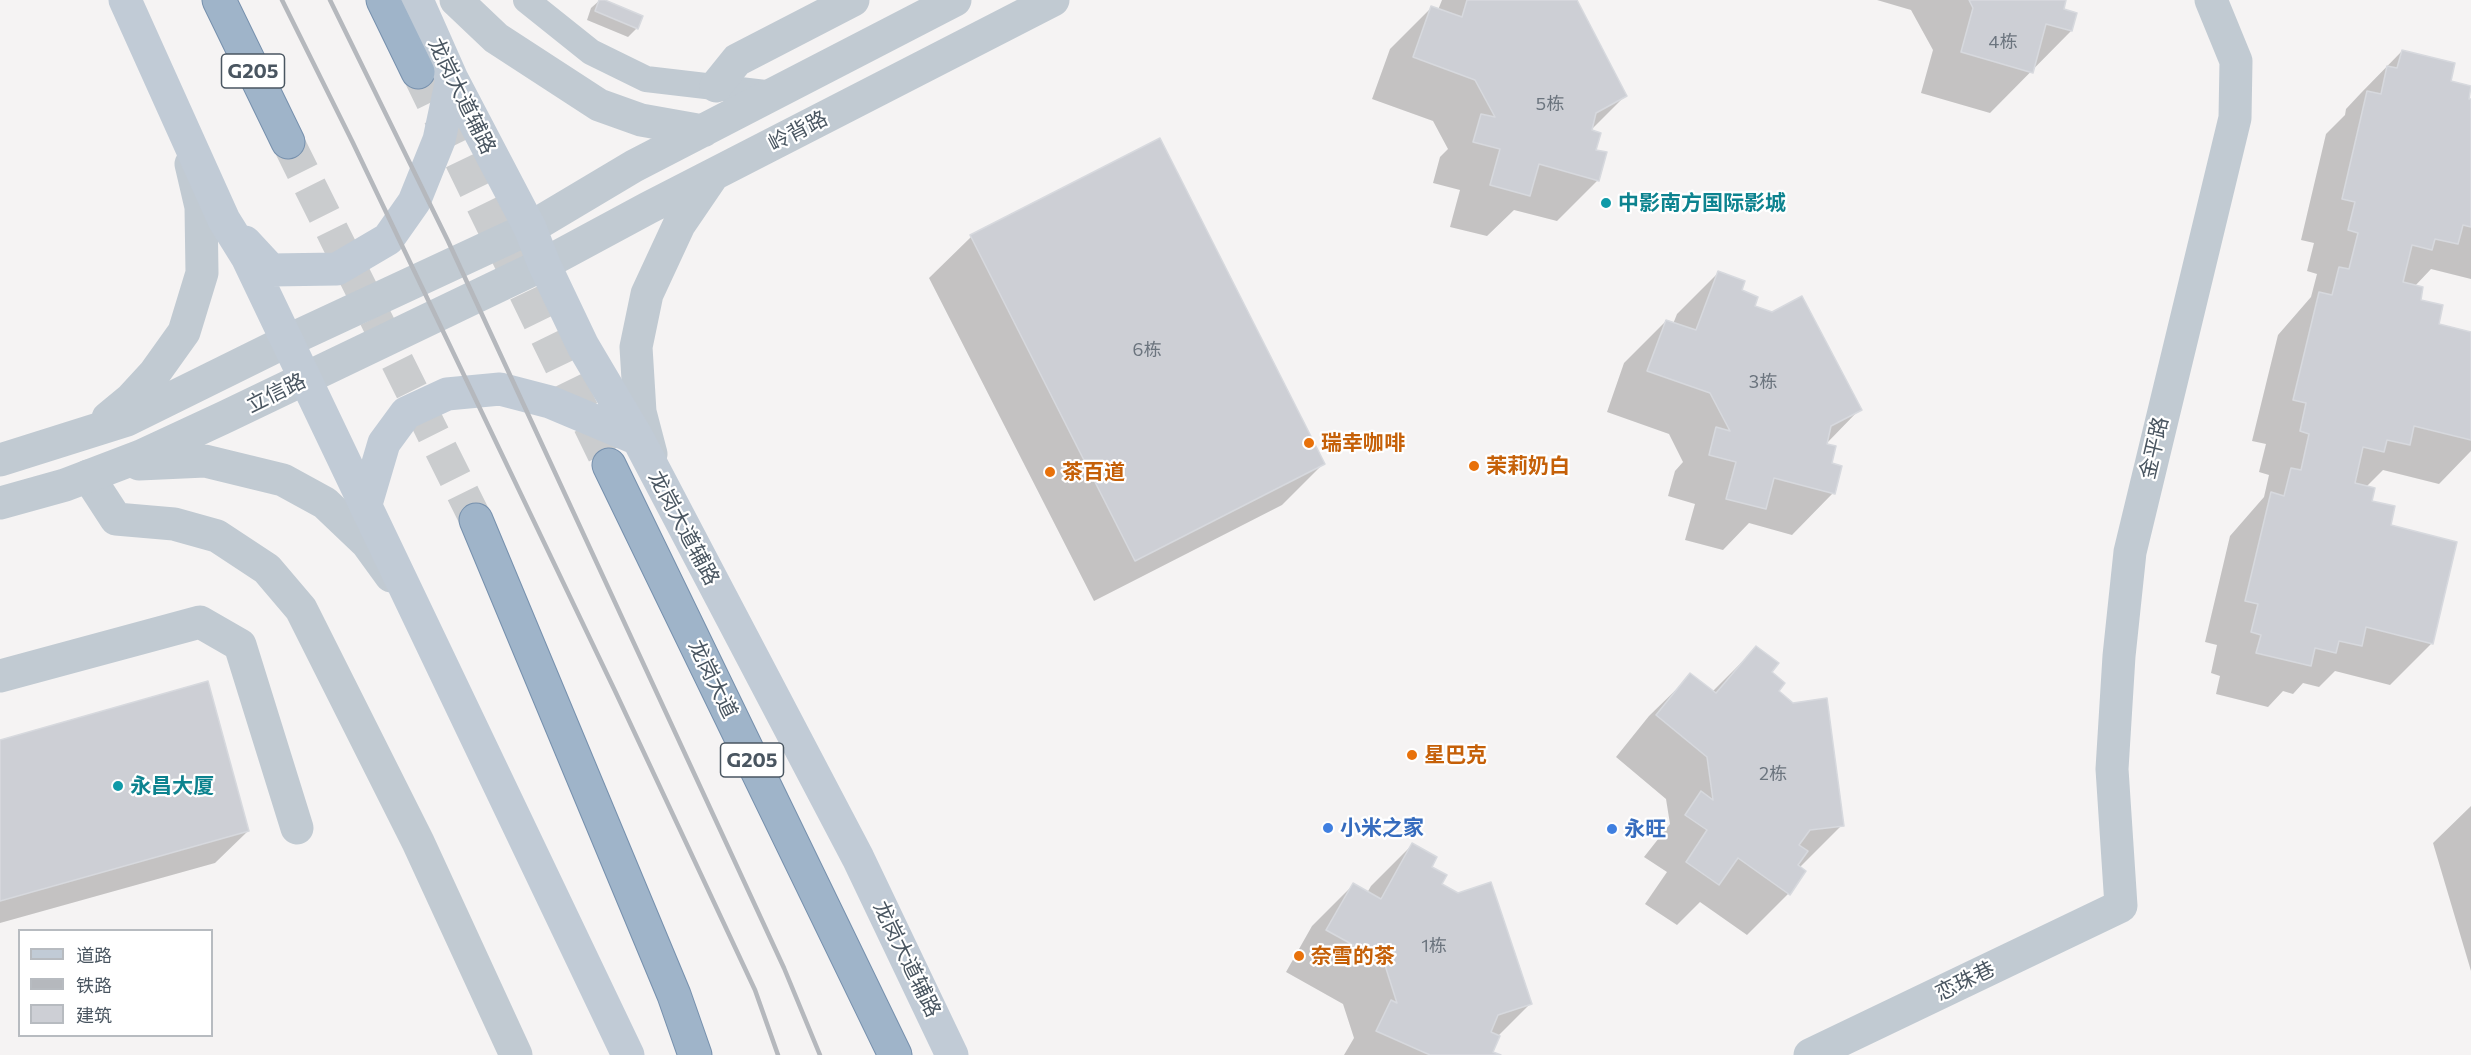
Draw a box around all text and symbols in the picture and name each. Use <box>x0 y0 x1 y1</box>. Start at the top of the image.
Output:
house number: 4栋 <box>1989 31 2017 53</box>
street label: 龙岗大道辅路 <box>423 34 501 158</box>
road number: G205 <box>222 54 284 88</box>
house number: 5栋 <box>1536 93 1564 115</box>
street label: 岭背路 <box>764 105 832 157</box>
place label: 中影南方国际影城 <box>1618 190 1786 216</box>
marker: 中影南方国际影城 <box>1599 196 1613 210</box>
house number: 6栋 <box>1133 339 1161 361</box>
street label: 立信路 <box>242 368 310 418</box>
house number: 3栋 <box>1749 371 1777 393</box>
street label: 金平路 <box>2135 414 2173 482</box>
place label: 瑞幸咖啡 <box>1321 430 1405 456</box>
marker: 瑞幸咖啡 <box>1302 436 1316 450</box>
place label: 茉莉奶白 <box>1486 453 1570 479</box>
place label: 茶百道 <box>1062 459 1125 485</box>
marker: 茉莉奶白 <box>1467 459 1481 473</box>
marker: 茶百道 <box>1043 465 1057 479</box>
street label: 龙岗大道辅路 <box>643 466 725 590</box>
street label: 龙岗大道 <box>683 636 743 722</box>
place label: 星巴克 <box>1424 742 1487 768</box>
road number: G205 <box>720 743 783 777</box>
marker: 星巴克 <box>1405 748 1419 762</box>
house number: 2栋 <box>1759 763 1787 785</box>
place label: 永昌大厦 <box>130 773 214 799</box>
marker: 永昌大厦 <box>111 779 125 793</box>
place label: 小米之家 <box>1340 815 1424 841</box>
place label: 永旺 <box>1624 816 1666 842</box>
marker: 小米之家 <box>1321 821 1335 835</box>
marker: 永旺 <box>1605 822 1619 836</box>
street label: 龙岗大道辅路 <box>868 897 946 1021</box>
legend <box>18 929 213 1037</box>
house number: 1栋 <box>1421 935 1447 957</box>
place label: 奈雪的茶 <box>1311 943 1395 969</box>
text: 道路 <box>76 944 112 966</box>
marker: 奈雪的茶 <box>1292 949 1306 963</box>
street label: 恋珠巷 <box>1931 956 1999 1006</box>
text: 铁路 <box>76 974 112 996</box>
text: 建筑 <box>76 1004 112 1026</box>

